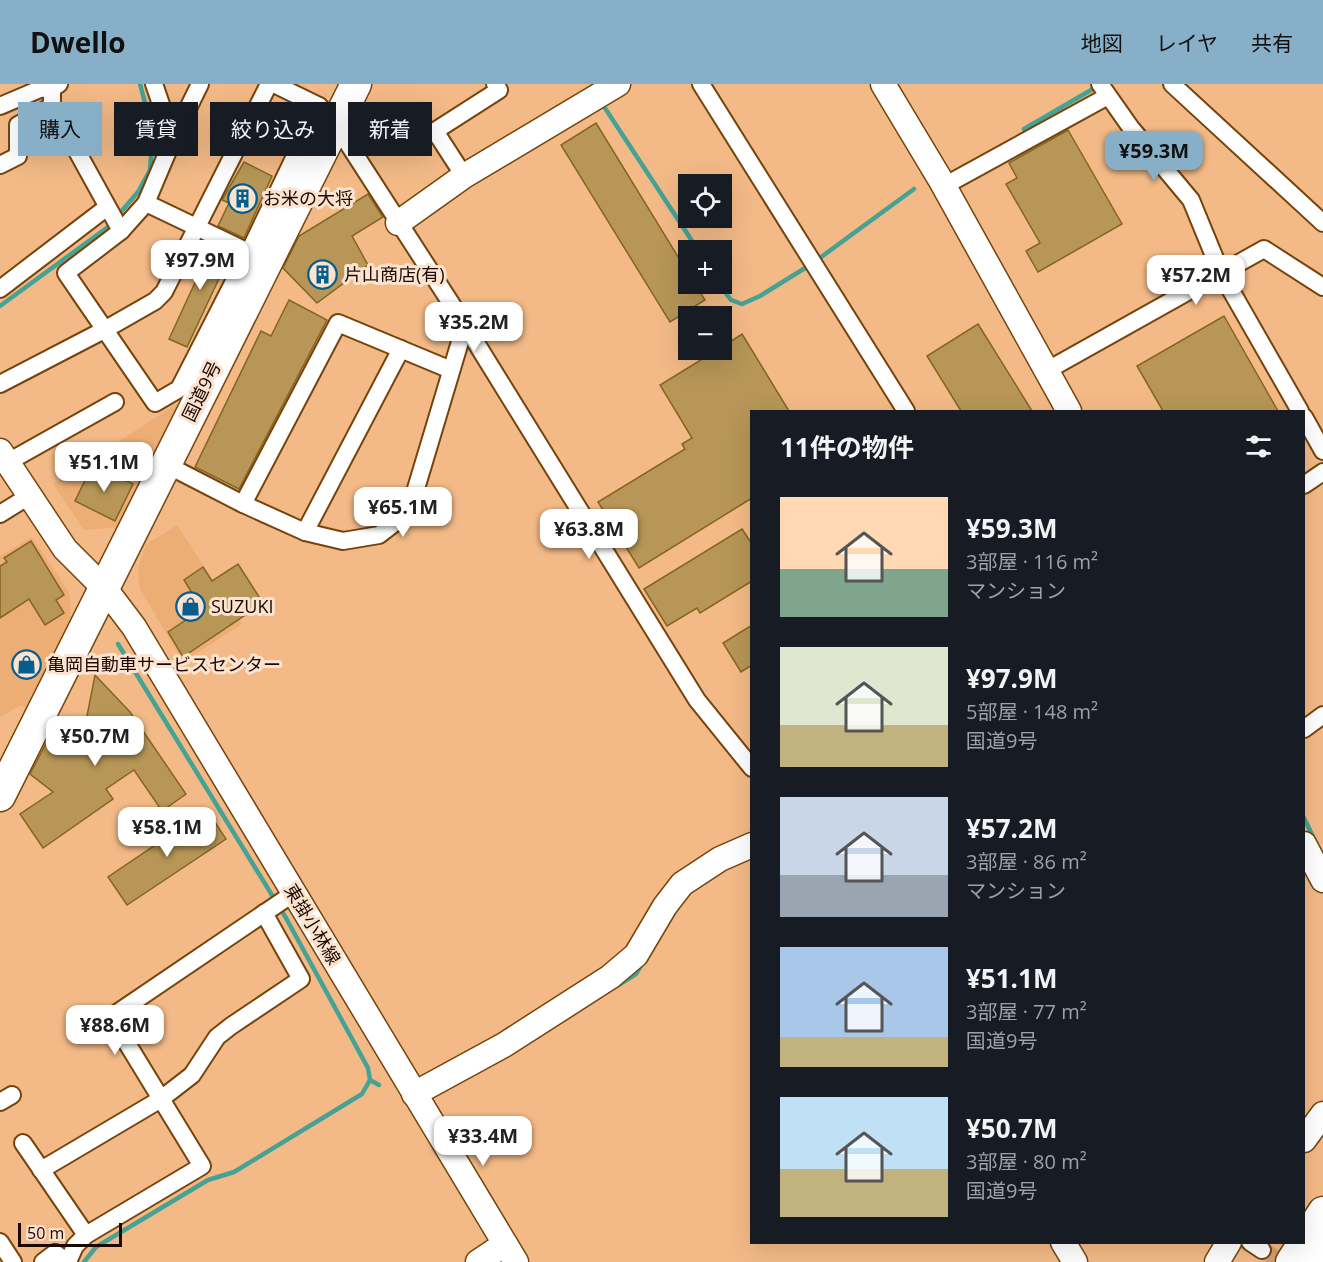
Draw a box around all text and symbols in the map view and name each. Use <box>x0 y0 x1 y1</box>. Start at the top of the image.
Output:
text: Dwello <box>30 23 126 61</box>
text: 地図 <box>1081 29 1123 57</box>
text: レイヤ <box>1156 29 1218 57</box>
text: 共有 <box>1251 29 1293 57</box>
chip: 購入 <box>18 102 102 156</box>
chip: 賃貸 <box>114 102 198 156</box>
chip: 絞り込み <box>210 102 336 156</box>
chip: 新着 <box>348 102 432 156</box>
pin: ¥59.3M <box>1105 131 1203 182</box>
text: ¥59.3M <box>1119 137 1189 164</box>
map controls <box>678 174 732 360</box>
button: locate <box>678 174 732 228</box>
building icon: お米の大将 <box>226 182 258 214</box>
place label: お米の大将 <box>263 186 353 210</box>
pin: ¥97.9M <box>151 240 249 291</box>
button: + <box>678 240 732 294</box>
text: ¥97.9M <box>165 246 235 273</box>
pin: ¥57.2M <box>1147 255 1245 306</box>
building icon: 片山商店(有) <box>307 258 339 290</box>
text: ¥57.2M <box>1161 261 1231 288</box>
place label: 片山商店(有) <box>344 262 445 286</box>
pin: ¥35.2M <box>425 302 523 353</box>
button: − <box>678 306 732 360</box>
text: ¥35.2M <box>439 308 509 335</box>
street label: 国道9号 <box>176 357 226 425</box>
text: 11件の物件 <box>780 429 914 465</box>
icon: filters <box>1242 430 1275 463</box>
pin: ¥51.1M <box>55 442 153 493</box>
text: ¥51.1M <box>69 448 139 475</box>
pin: ¥65.1M <box>354 487 452 538</box>
text: ¥65.1M <box>368 493 438 520</box>
pin: ¥63.8M <box>540 509 638 560</box>
text: ¥59.3M <box>966 510 1057 546</box>
text: ¥63.8M <box>554 515 624 542</box>
icon: home <box>828 521 900 593</box>
text: 3部屋 · 116 m² <box>966 548 1098 575</box>
text: マンション <box>966 577 1066 604</box>
shop icon: SUZUKI <box>174 590 206 622</box>
place label: SUZUKI <box>211 594 273 618</box>
shop icon: 亀岡自動車サービスセンター <box>10 648 42 680</box>
place label: 亀岡自動車サービスセンター <box>47 652 281 676</box>
text: ¥97.9M <box>966 660 1057 696</box>
icon: home <box>828 671 900 743</box>
text: 5部屋 · 148 m² <box>966 698 1098 725</box>
pin: ¥50.7M <box>46 716 144 767</box>
text: ¥50.7M <box>60 722 130 749</box>
text: 国道9号 <box>966 727 1037 754</box>
pin: ¥58.1M <box>118 807 216 858</box>
text: ¥57.2M <box>966 810 1057 846</box>
text: ¥58.1M <box>132 813 202 840</box>
icon: home <box>828 821 900 893</box>
text: 3部屋 · 86 m² <box>966 848 1087 875</box>
text: マンション <box>966 877 1066 904</box>
street label: 東掛小林線 <box>280 879 346 969</box>
text: ¥51.1M <box>966 960 1057 996</box>
icon: home <box>828 971 900 1043</box>
text: 3部屋 · 77 m² <box>966 998 1087 1025</box>
pin: ¥88.6M <box>66 1005 164 1056</box>
text: ¥88.6M <box>80 1011 150 1038</box>
text: 国道9号 <box>966 1027 1037 1054</box>
text: ¥50.7M <box>966 1110 1057 1146</box>
pin: ¥33.4M <box>434 1116 532 1167</box>
icon: home <box>828 1121 900 1193</box>
text: ¥33.4M <box>448 1122 518 1149</box>
text: 3部屋 · 80 m² <box>966 1148 1087 1175</box>
text: 国道9号 <box>966 1177 1037 1204</box>
scale bar <box>18 1220 122 1248</box>
text: 50 m <box>27 1222 64 1244</box>

